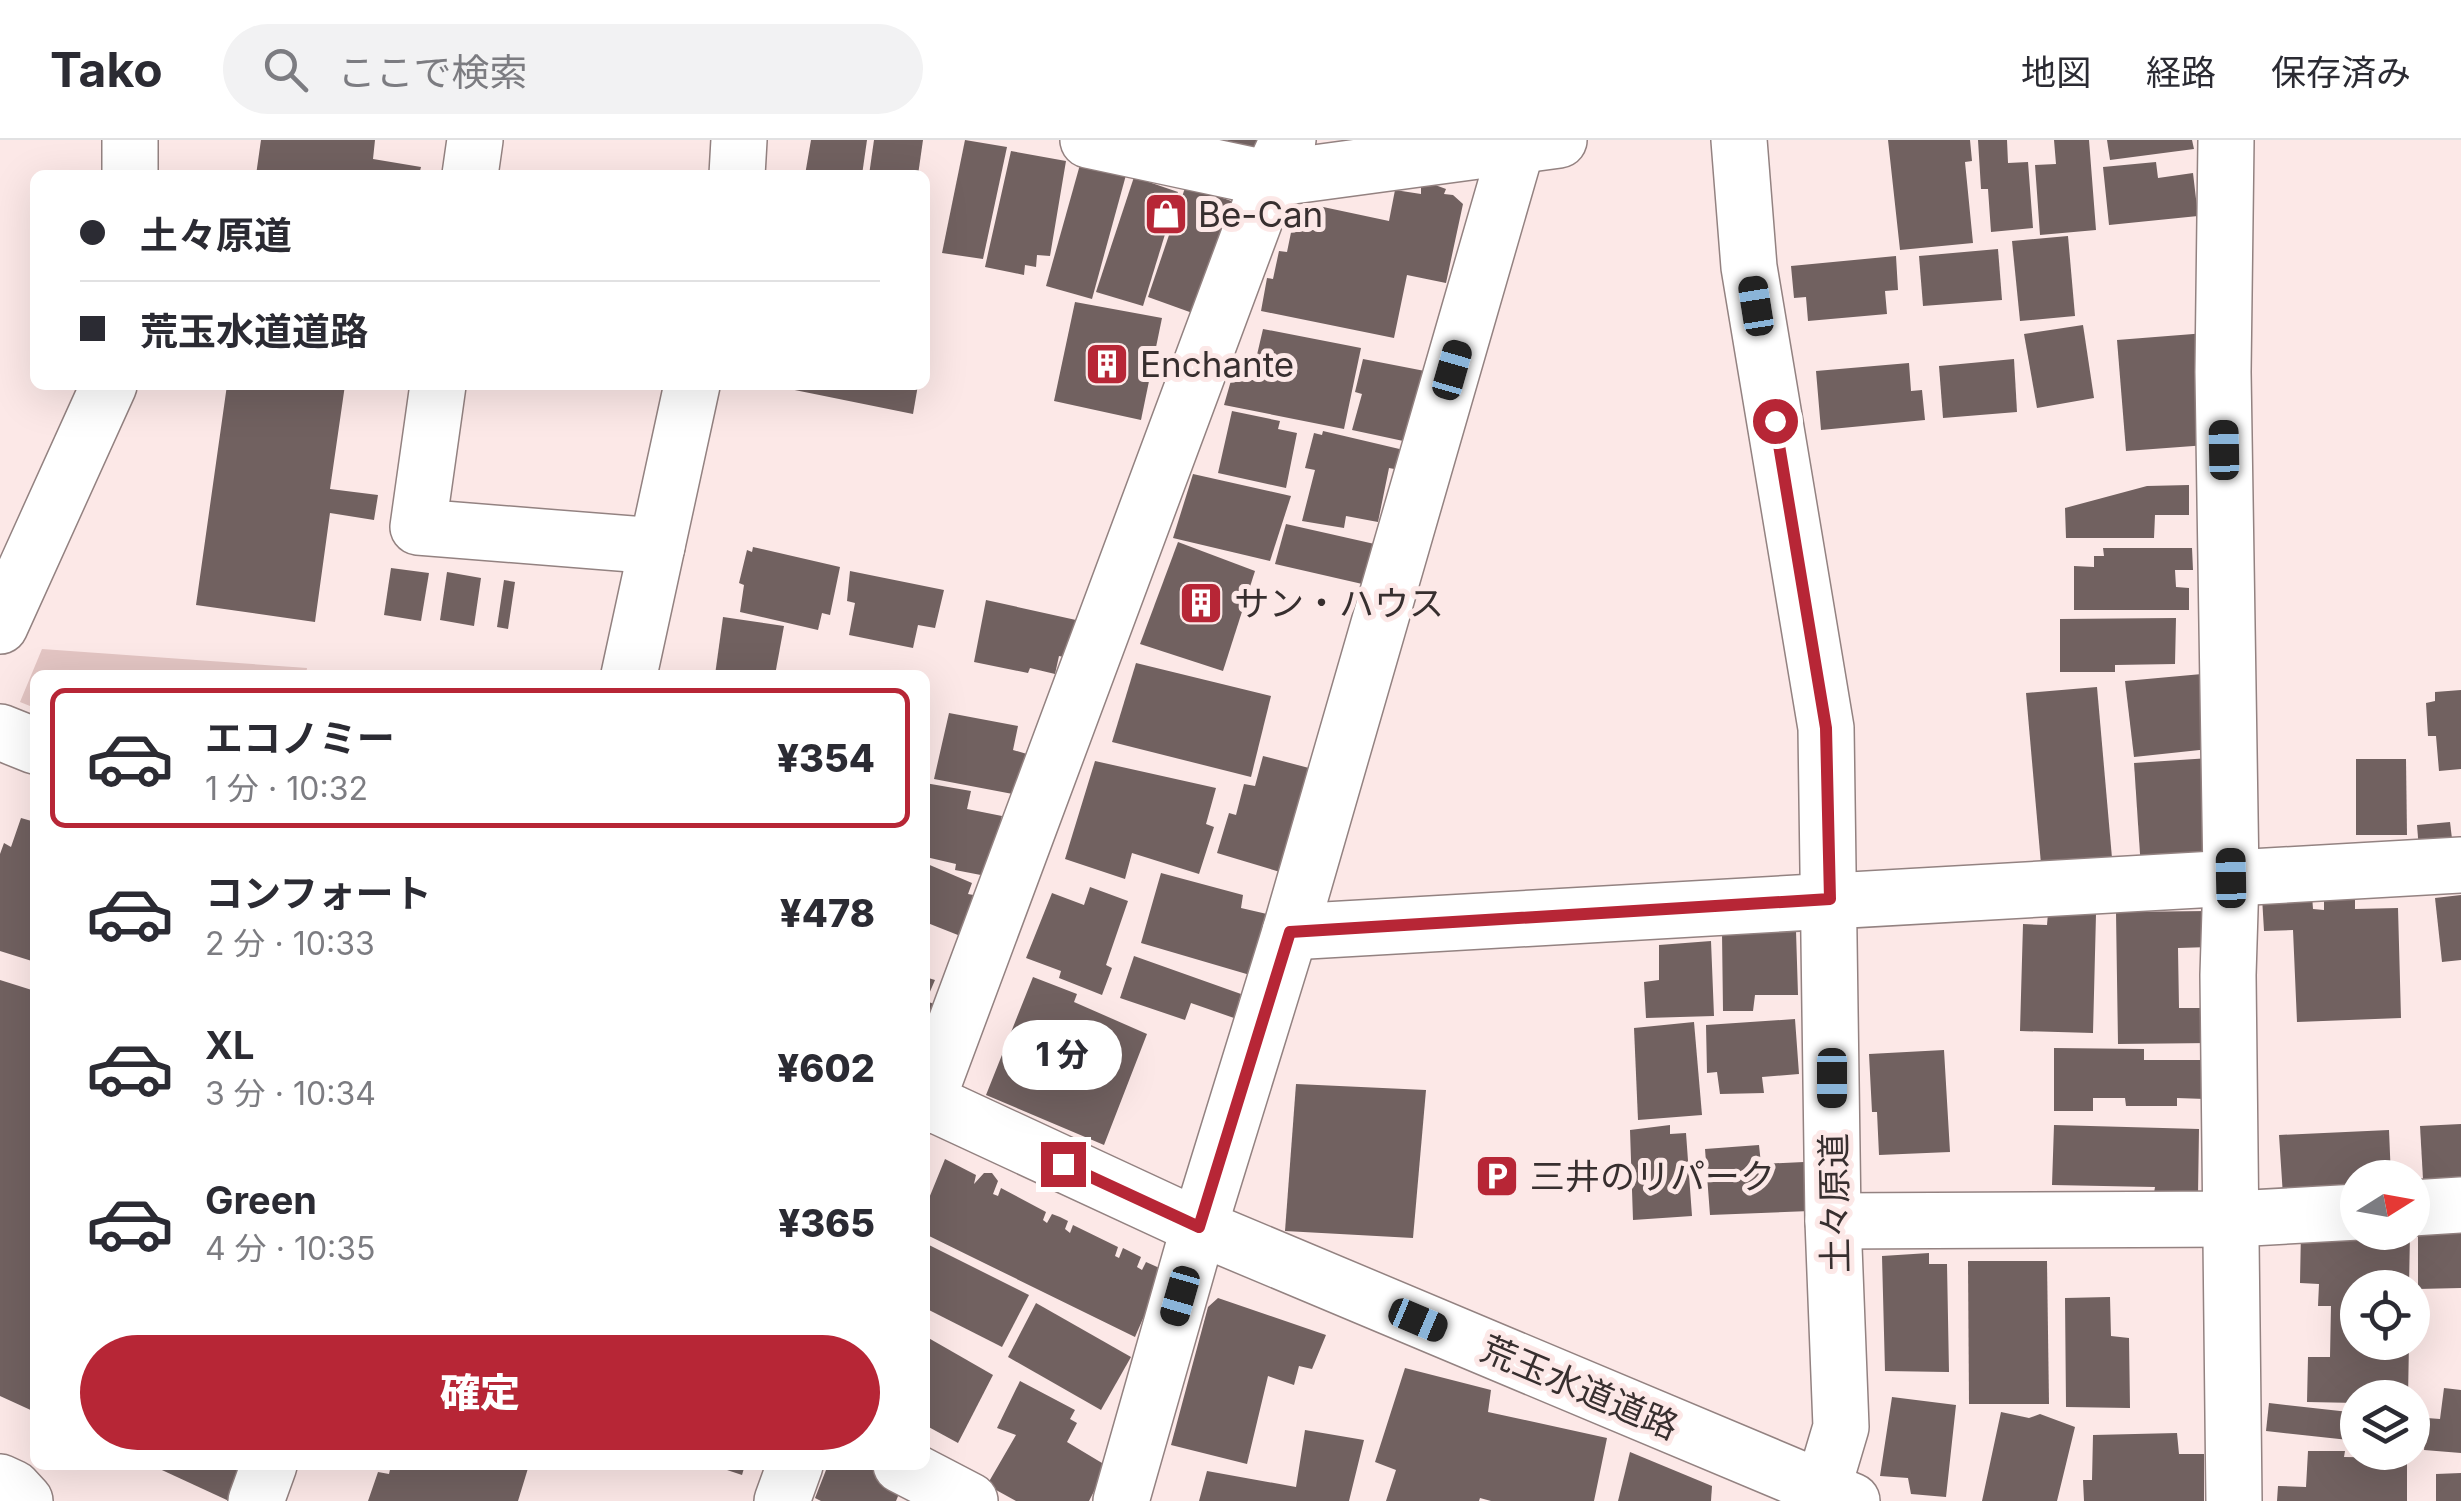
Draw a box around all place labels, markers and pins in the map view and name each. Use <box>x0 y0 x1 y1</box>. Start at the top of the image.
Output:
shop icon: Be-Can <box>1143 191 1189 237</box>
place label: Be-Can <box>1198 193 1323 235</box>
building icon: Enchante <box>1084 341 1130 387</box>
place label: Enchante <box>1140 343 1294 385</box>
building icon: サン・ハウス <box>1178 580 1224 626</box>
place label: サン・ハウス <box>1234 582 1444 624</box>
parking icon: 三井のリパーク <box>1474 1153 1520 1199</box>
place label: 三井のリパーク <box>1530 1155 1775 1197</box>

